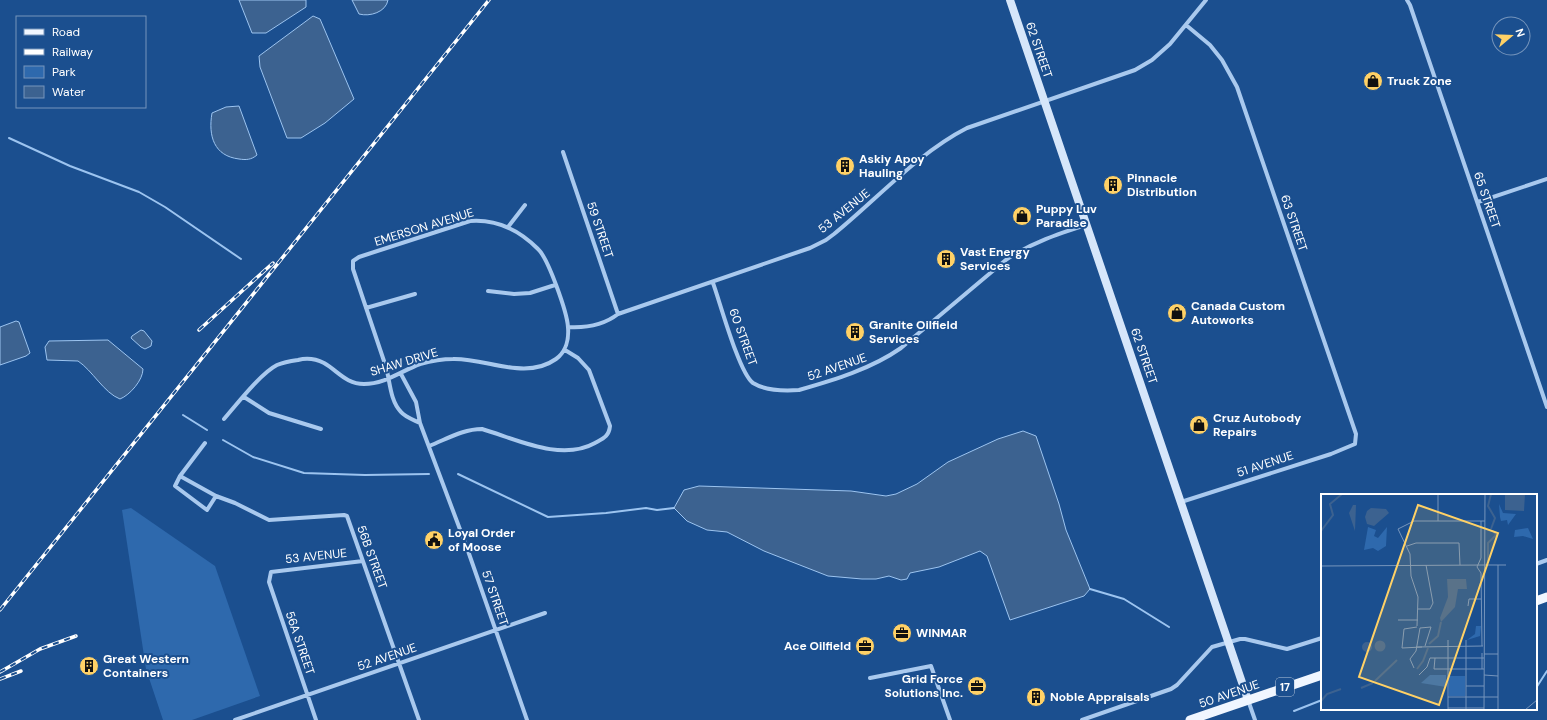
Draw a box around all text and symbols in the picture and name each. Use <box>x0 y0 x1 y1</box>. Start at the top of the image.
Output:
legend <box>16 16 146 108</box>
north arrow <box>1491 16 1531 56</box>
street label: 62 STREET <box>1022 20 1056 80</box>
text: Road <box>52 24 80 40</box>
text: N <box>1513 27 1528 39</box>
text: Railway <box>52 44 93 60</box>
text: Park <box>52 64 76 80</box>
shop icon: Truck Zone <box>1362 70 1384 92</box>
place label: Truck Zone <box>1387 73 1452 89</box>
text: Water <box>52 84 86 100</box>
place label: Askiy Apoy Hauling <box>859 151 925 181</box>
building icon: Askiy Apoy Hauling <box>834 155 856 177</box>
place label: Pinnacle Distribution <box>1127 170 1197 200</box>
street label: 65 STREET <box>1470 170 1504 231</box>
building icon: Pinnacle Distribution <box>1102 174 1124 196</box>
street label: 53 AVENUE <box>815 185 873 237</box>
street label: 63 STREET <box>1277 193 1311 254</box>
street label: 59 STREET <box>583 200 617 261</box>
place label: Puppy Luv Paradise <box>1036 201 1097 231</box>
street label: EMERSON AVENUE <box>372 204 476 250</box>
shop icon: Puppy Luv Paradise <box>1011 205 1033 227</box>
place label: Vast Energy Services <box>960 244 1030 274</box>
building icon: Vast Energy Services <box>935 248 957 270</box>
place label: Canada Custom Autoworks <box>1191 298 1285 328</box>
shop icon: Canada Custom Autoworks <box>1166 302 1188 324</box>
street label: 60 STREET <box>725 306 761 368</box>
place label: Granite Oilfield Services <box>869 317 958 347</box>
building icon: Granite Oilfield Services <box>844 321 866 343</box>
street label: 62 STREET <box>1127 326 1161 386</box>
street label: SHAW DRIVE <box>368 344 440 380</box>
street label: 52 AVENUE <box>805 349 869 385</box>
place label: Cruz Autobody Repairs <box>1213 410 1302 440</box>
shop icon: Cruz Autobody Repairs <box>1188 414 1210 436</box>
street label: 51 AVENUE <box>1235 447 1296 481</box>
inset map <box>1321 494 1537 710</box>
street label: 56B STREET <box>353 523 391 591</box>
place label: Loyal Order of Moose <box>448 525 515 555</box>
public building icon: Loyal Order of Moose <box>423 529 445 551</box>
street label: 53 AVENUE <box>284 545 348 567</box>
street label: 57 STREET <box>478 568 512 628</box>
street label: 56A STREET <box>282 609 318 677</box>
office icon: WINMAR <box>891 622 913 644</box>
place label: WINMAR <box>916 625 967 641</box>
office icon: Ace Oilfield <box>854 635 876 657</box>
place label: Ace Oilfield <box>784 638 851 654</box>
street label: 52 AVENUE <box>355 639 419 675</box>
place label: Great Western Containers <box>103 651 189 681</box>
building icon: Great Western Containers <box>78 655 100 677</box>
place label: Grid Force Solutions Inc. <box>884 671 963 701</box>
office icon: Grid Force Solutions Inc. <box>966 675 988 697</box>
street label: 50 AVENUE <box>1196 676 1262 712</box>
road number: 17 <box>1276 678 1294 696</box>
building icon: Noble Appraisals <box>1025 686 1047 708</box>
place label: Noble Appraisals <box>1050 689 1150 705</box>

